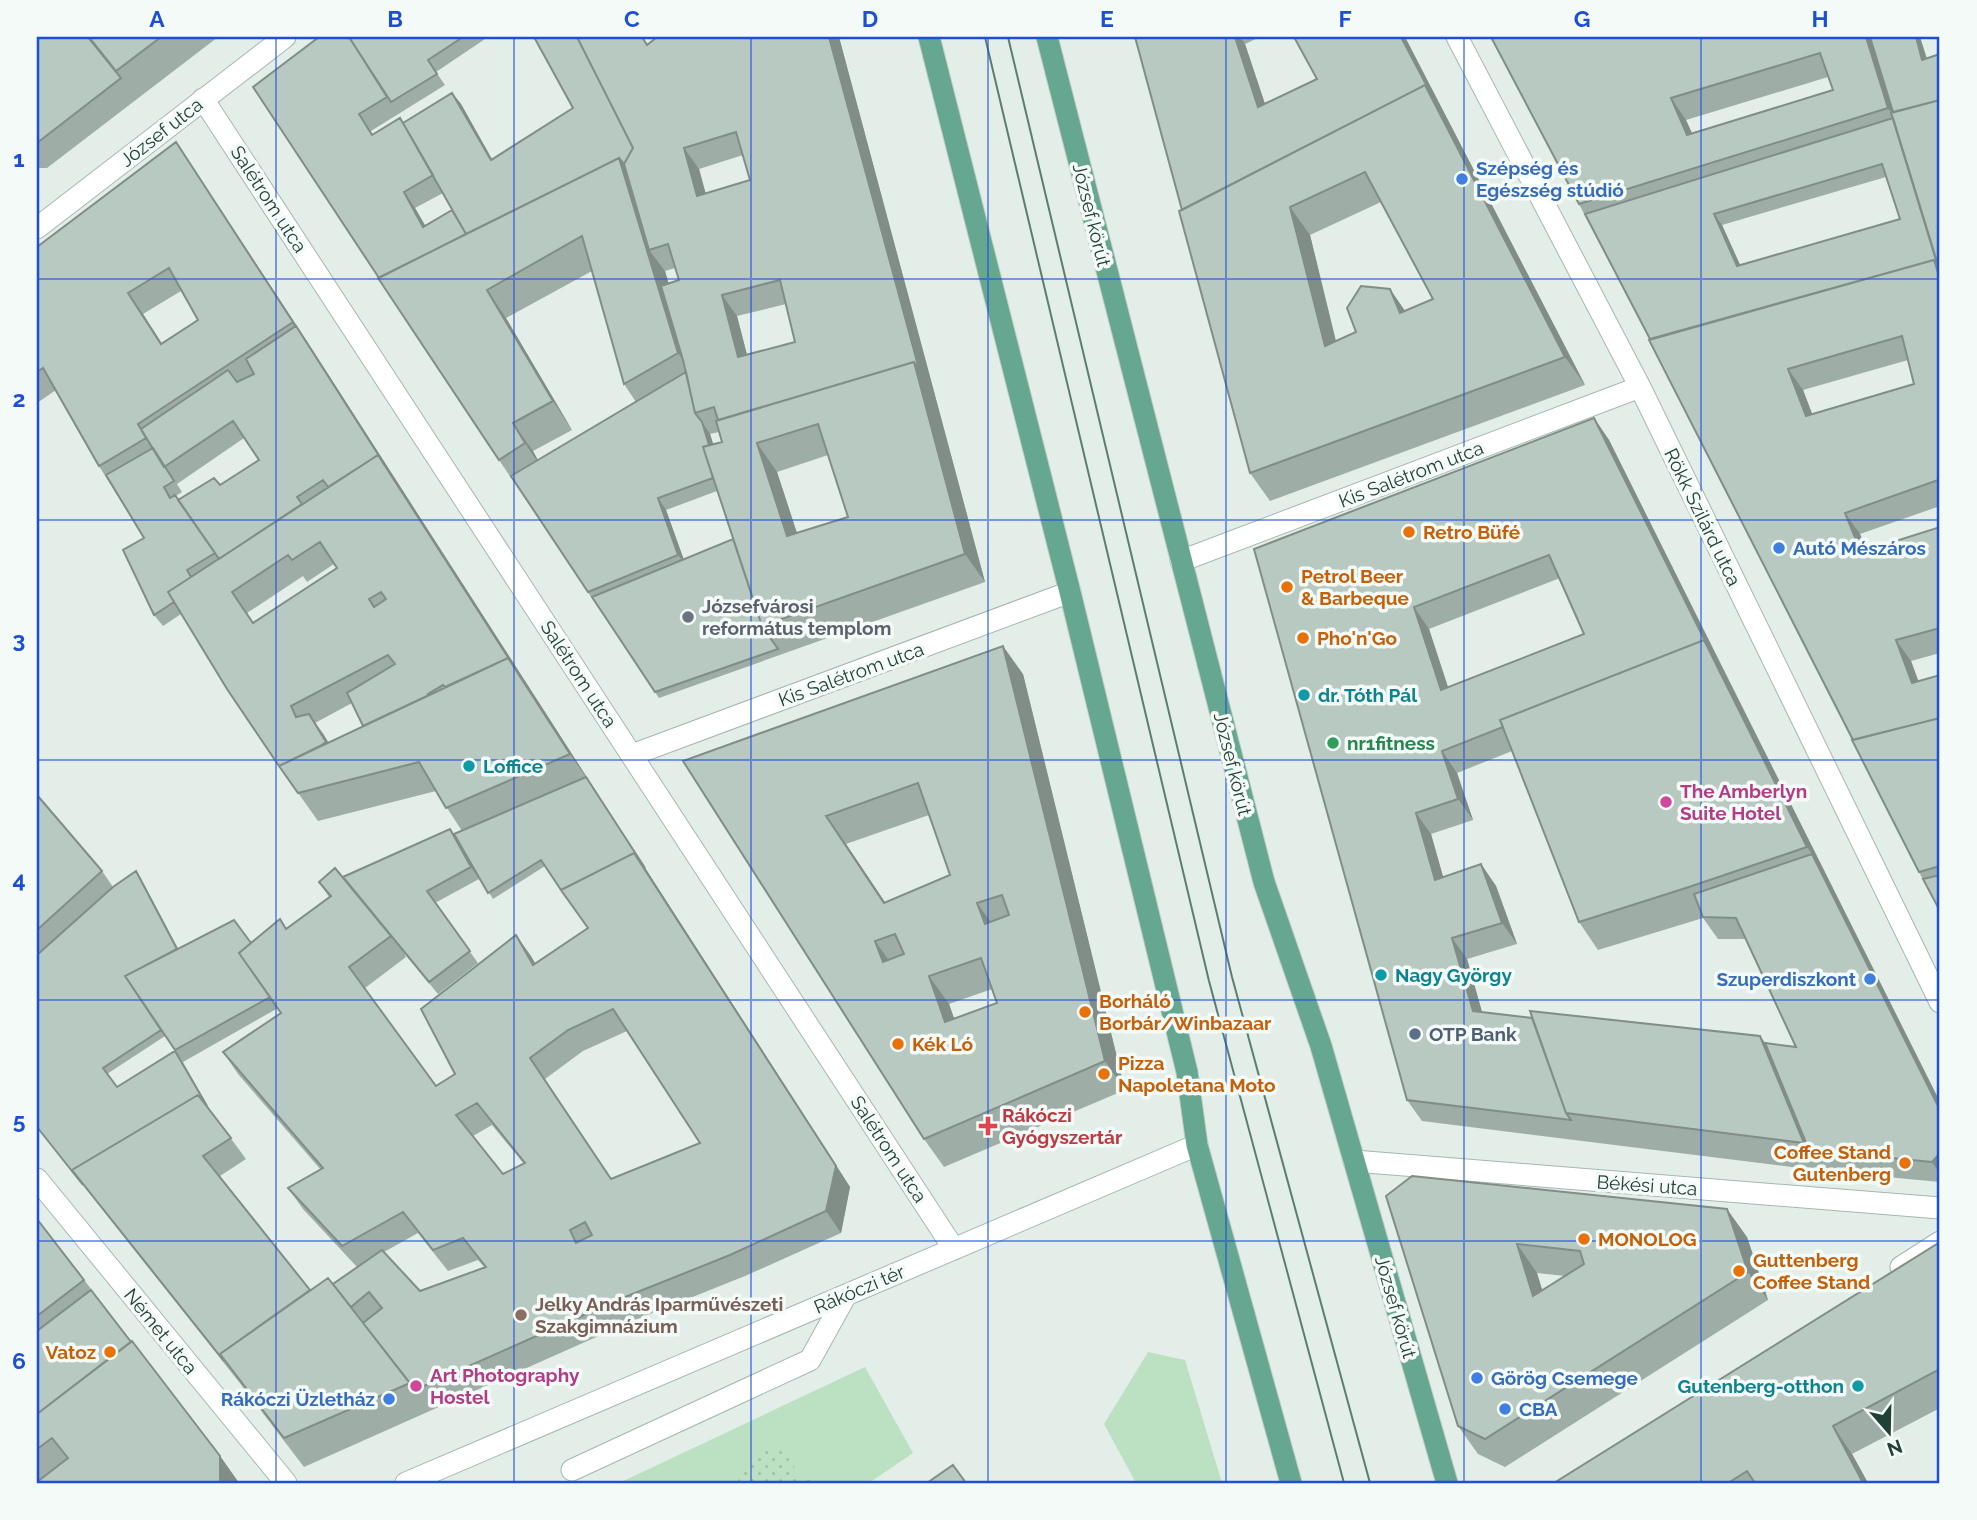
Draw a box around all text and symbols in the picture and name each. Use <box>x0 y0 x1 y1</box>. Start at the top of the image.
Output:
text: A <box>149 5 165 32</box>
text: B <box>387 5 403 32</box>
text: C <box>624 5 640 32</box>
text: D <box>862 5 878 32</box>
text: E <box>1100 5 1114 32</box>
text: F <box>1338 5 1352 32</box>
text: G <box>1574 5 1590 32</box>
text: H <box>1811 5 1829 32</box>
street label: József utca <box>115 93 207 171</box>
street label: Salétrom utca <box>226 142 312 256</box>
text: 1 <box>13 145 25 172</box>
place label: Szépség és Egészség stúdió <box>1476 157 1624 201</box>
street label: József körút <box>1069 161 1116 269</box>
marker: Szépség és Egészség stúdió <box>1454 171 1470 187</box>
text: 2 <box>13 385 25 412</box>
street label: Kis Salétrom utca <box>1336 436 1486 512</box>
street label: Rökk Szilárd utca <box>1660 445 1746 589</box>
place label: Retro Büfé <box>1423 521 1520 543</box>
marker: Retro Büfé <box>1401 524 1417 540</box>
place label: Autó Mészáros <box>1793 537 1926 559</box>
marker: Autó Mészáros <box>1771 540 1787 556</box>
place label: Petrol Beer & Barbeque <box>1301 565 1409 609</box>
marker: Petrol Beer & Barbeque <box>1279 579 1295 595</box>
place label: Józsefvárosi református templom <box>702 595 891 639</box>
marker: Józsefvárosi református templom <box>680 609 696 625</box>
street label: Salétrom utca <box>536 617 622 731</box>
text: 3 <box>13 626 25 653</box>
place label: Pho'n'Go <box>1317 627 1397 649</box>
marker: Pho'n'Go <box>1295 630 1311 646</box>
street label: Kis Salétrom utca <box>775 637 927 711</box>
place label: dr. Tóth Pál <box>1318 684 1418 706</box>
marker: dr. Tóth Pál <box>1296 687 1312 703</box>
street label: József körút <box>1210 710 1257 818</box>
place label: nr1fitness <box>1347 732 1435 754</box>
marker: nr1fitness <box>1325 735 1341 751</box>
place label: Loffice <box>483 755 543 777</box>
marker: Loffice <box>461 758 477 774</box>
place label: The Amberlyn Suite Hotel <box>1680 780 1807 824</box>
marker: The Amberlyn Suite Hotel <box>1658 794 1674 810</box>
text: 4 <box>12 866 26 893</box>
place label: Nagy György <box>1395 964 1512 986</box>
marker: Nagy György <box>1373 967 1389 983</box>
place label: Szuperdiszkont <box>1716 968 1857 990</box>
marker: Szuperdiszkont <box>1862 971 1878 987</box>
place label: Borháló Borbár/Winbazaar <box>1099 990 1272 1034</box>
marker: Borháló Borbár/Winbazaar <box>1077 1004 1093 1020</box>
place label: OTP Bank <box>1429 1023 1517 1045</box>
marker: OTP Bank <box>1407 1026 1423 1042</box>
place label: Kék Ló <box>912 1033 973 1055</box>
marker: Kék Ló <box>890 1036 906 1052</box>
place label: Pizza Napoletana Moto <box>1118 1052 1276 1096</box>
marker: Pizza Napoletana Moto <box>1096 1066 1112 1082</box>
street label: Salétrom utca <box>846 1092 932 1206</box>
place label: Rákóczi Gyógyszertár <box>1002 1104 1123 1148</box>
text: 5 <box>13 1107 26 1134</box>
marker: Rákóczi Gyógyszertár <box>980 1118 996 1134</box>
place label: Coffee Stand Gutenberg <box>1774 1141 1891 1185</box>
marker: Coffee Stand Gutenberg <box>1897 1155 1913 1171</box>
street label: Békési utca <box>1596 1171 1698 1199</box>
place label: MONOLOG <box>1598 1228 1697 1250</box>
marker: MONOLOG <box>1576 1231 1592 1247</box>
place label: Guttenberg Coffee Stand <box>1753 1249 1870 1293</box>
street label: József körút <box>1371 1253 1421 1361</box>
street label: Rákóczi tér <box>810 1260 908 1318</box>
marker: Guttenberg Coffee Stand <box>1731 1263 1747 1279</box>
street label: Német utca <box>120 1284 202 1378</box>
place label: Jelky András Iparművészeti Szakgimnázium <box>535 1293 783 1337</box>
marker: Jelky András Iparművészeti Szakgimnázium <box>513 1307 529 1323</box>
place label: Vatoz <box>46 1341 96 1363</box>
marker: Vatoz <box>102 1344 118 1360</box>
text: 6 <box>12 1347 26 1374</box>
place label: Art Photography Hostel <box>430 1364 580 1408</box>
place label: Görög Csemege <box>1491 1367 1638 1389</box>
marker: Görög Csemege <box>1469 1370 1485 1386</box>
place label: Gutenberg-otthon <box>1677 1375 1844 1397</box>
marker: Art Photography Hostel <box>408 1378 424 1394</box>
marker: Gutenberg-otthon <box>1850 1378 1866 1394</box>
place label: Rákóczi Üzletház <box>221 1388 375 1410</box>
marker: Rákóczi Üzletház <box>381 1391 397 1407</box>
place label: CBA <box>1519 1398 1558 1420</box>
north arrow <box>1854 1398 1924 1468</box>
marker: CBA <box>1497 1401 1513 1417</box>
text: N <box>1884 1435 1905 1461</box>

